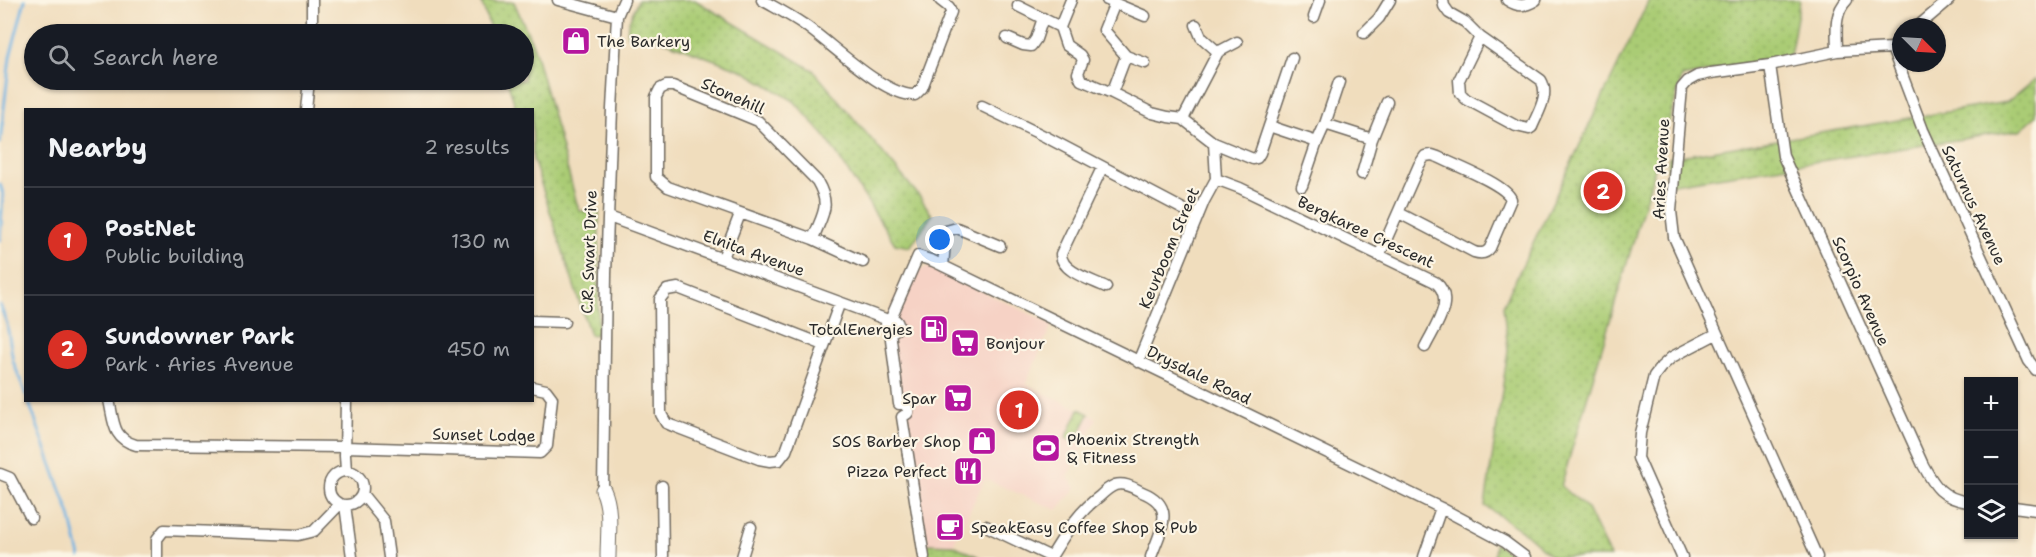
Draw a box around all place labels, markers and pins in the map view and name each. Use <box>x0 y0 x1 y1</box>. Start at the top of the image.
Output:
shop icon: The Barkery <box>560 25 592 57</box>
place label: The Barkery <box>597 31 690 52</box>
pin: 2 <box>1584 168 1622 213</box>
fuel station icon: TotalEnergies <box>918 313 950 345</box>
place label: TotalEnergies <box>809 319 913 340</box>
supermarket icon: Bonjour <box>949 327 981 359</box>
place label: Bonjour <box>986 333 1045 354</box>
supermarket icon: Spar <box>942 382 974 414</box>
place label: Spar <box>902 388 937 409</box>
pin: 1 <box>1000 388 1038 432</box>
shop icon: SOS Barber Shop <box>966 425 998 457</box>
place label: Phoenix Strength & Fitness <box>1067 429 1200 468</box>
place label: SOS Barber Shop <box>832 431 961 452</box>
sports icon: Phoenix Strength & Fitness <box>1030 432 1062 464</box>
restaurant icon: Pizza Perfect <box>952 455 984 487</box>
place label: Pizza Perfect <box>847 461 947 482</box>
cafe icon: SpeakEasy Coffee Shop & Pub <box>934 511 966 543</box>
place label: SpeakEasy Coffee Shop & Pub <box>971 517 1198 538</box>

